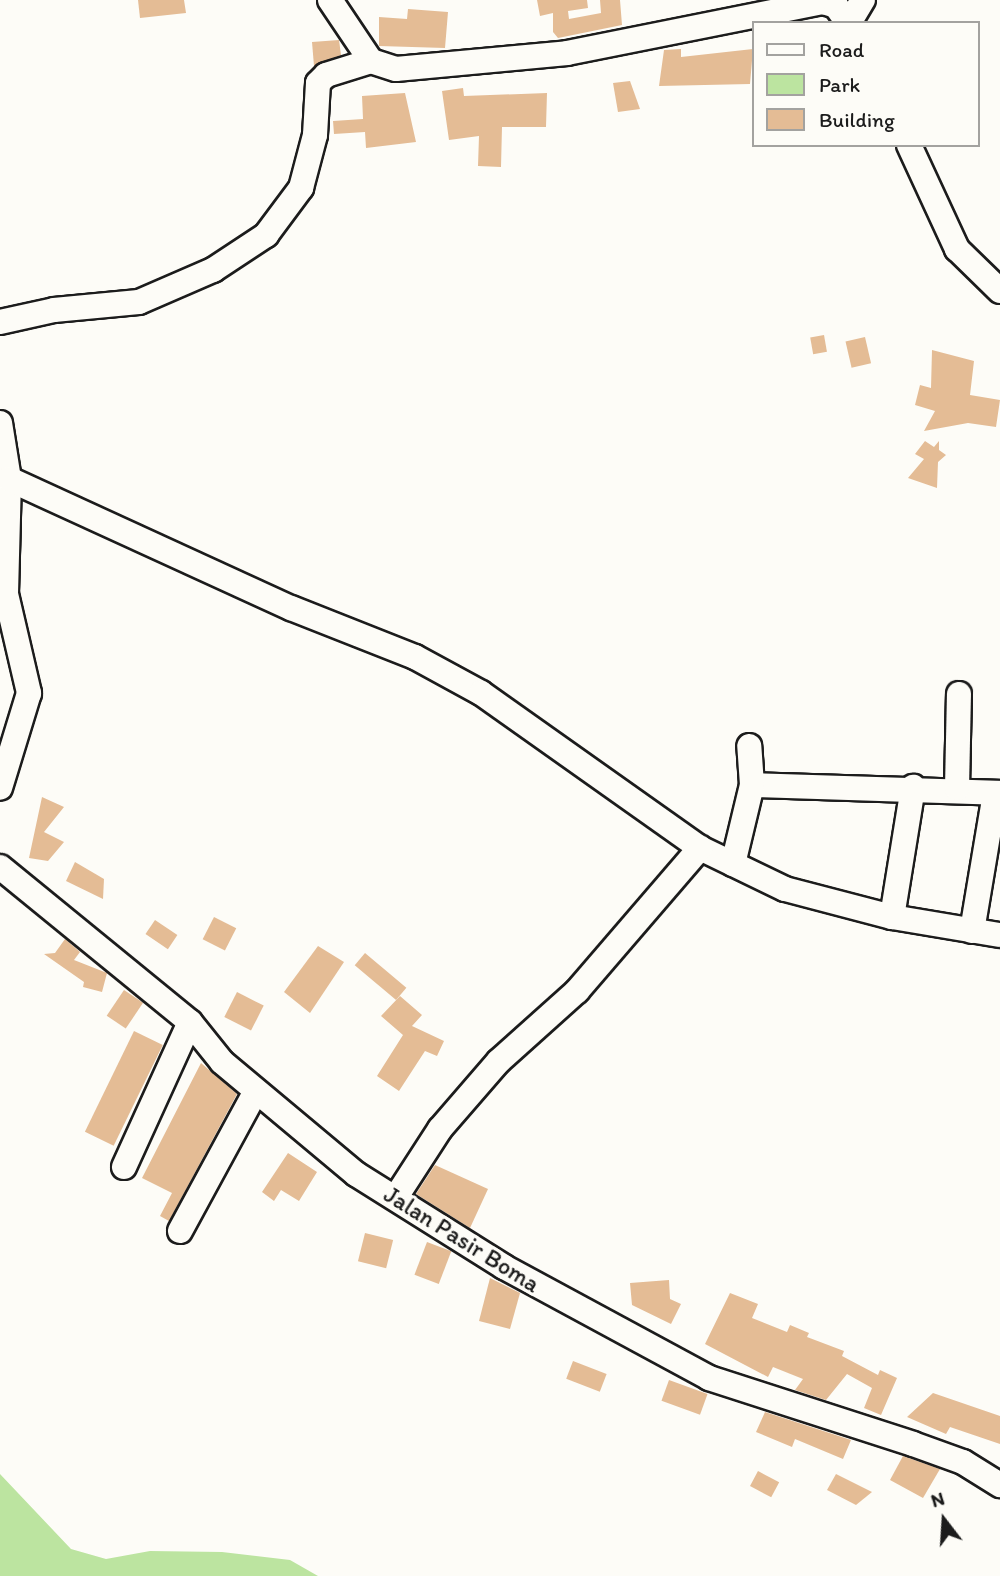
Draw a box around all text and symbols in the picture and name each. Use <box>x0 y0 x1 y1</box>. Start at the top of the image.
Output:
legend <box>752 21 979 147</box>
text: Road <box>819 37 864 62</box>
text: Park <box>819 72 860 97</box>
text: Building <box>819 107 895 132</box>
street label: Jalan Pasir Boma <box>379 1180 545 1298</box>
north arrow <box>909 1485 979 1555</box>
text: N <box>928 1487 947 1512</box>

